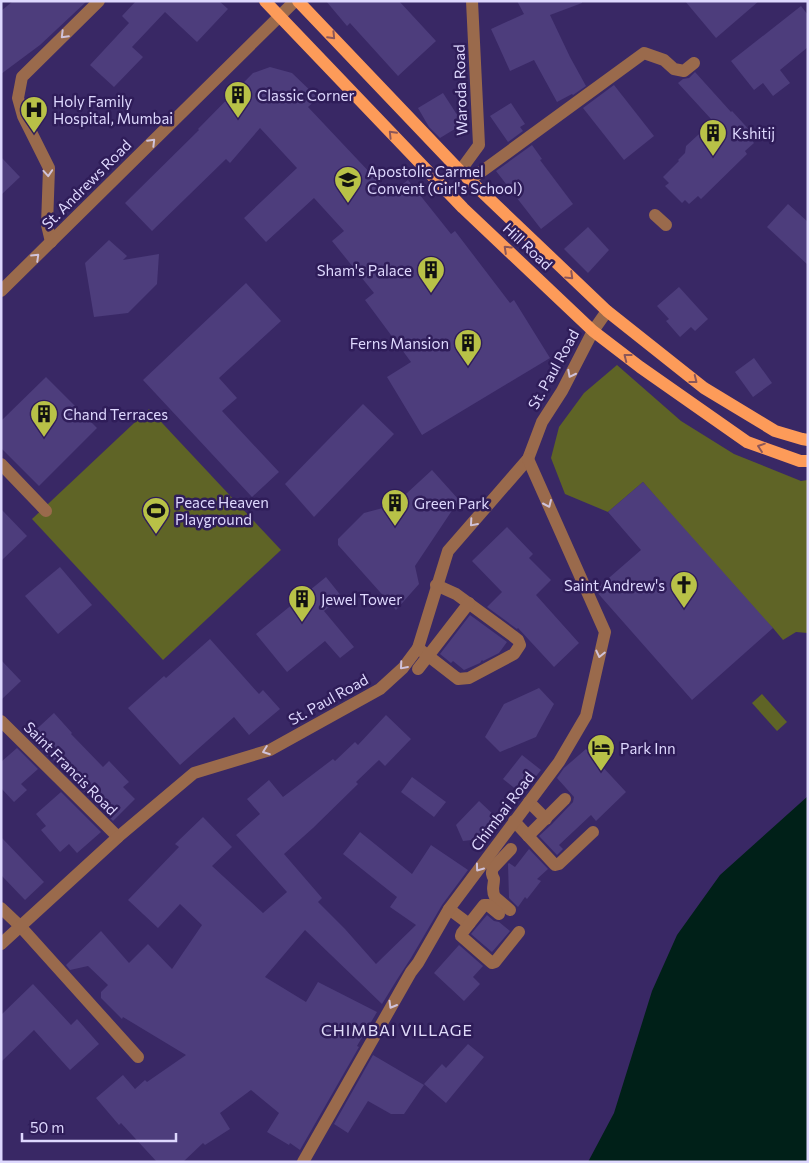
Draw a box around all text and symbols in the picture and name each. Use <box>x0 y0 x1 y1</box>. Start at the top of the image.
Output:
one-way arrow <box>61 30 70 39</box>
one-way arrow <box>326 31 335 40</box>
street label: Waroda Road <box>449 44 471 136</box>
building icon: Classic Corner <box>223 80 253 119</box>
place label: Classic Corner <box>257 86 354 104</box>
place label: Holy Family Hospital, Mumbai <box>53 92 173 127</box>
hospital icon: Holy Family Hospital, Mumbai <box>19 95 49 134</box>
building icon: Kshitij <box>698 118 728 157</box>
place label: Kshitij <box>732 124 775 142</box>
one-way arrow <box>389 131 398 140</box>
street label: St. Andrews Road <box>38 136 134 232</box>
one-way arrow <box>146 139 155 148</box>
place label: Apostolic Carmel Convent (Girl's School) <box>367 162 523 197</box>
school or university icon: Apostolic Carmel Convent (Girl's School) <box>333 165 363 204</box>
one-way arrow <box>42 169 53 177</box>
street label: Hill Road <box>500 219 556 273</box>
one-way arrow <box>503 246 512 255</box>
one-way arrow <box>31 254 40 263</box>
building icon: Sham's Palace <box>416 255 446 294</box>
place label: Sham's Palace <box>317 261 412 279</box>
one-way arrow <box>564 270 573 279</box>
street label: St. Paul Road <box>524 326 582 412</box>
building icon: Ferns Mansion <box>453 328 483 367</box>
place label: Ferns Mansion <box>350 334 449 352</box>
one-way arrow <box>623 354 633 363</box>
one-way arrow <box>567 369 577 378</box>
one-way arrow <box>688 374 697 382</box>
building icon: Chand Terraces <box>29 399 59 438</box>
place label: Chand Terraces <box>63 405 168 423</box>
one-way arrow <box>758 443 766 453</box>
building icon: Green Park <box>380 488 410 527</box>
place label: Peace Heaven Playground <box>175 493 269 528</box>
place label: Green Park <box>414 494 489 512</box>
sports icon: Peace Heaven Playground <box>141 496 171 535</box>
one-way arrow <box>541 499 552 508</box>
one-way arrow <box>470 517 478 526</box>
church icon: Saint Andrew's <box>669 570 699 609</box>
place label: Saint Andrew's <box>564 576 665 594</box>
building icon: Jewel Tower <box>287 584 317 623</box>
place label: Jewel Tower <box>321 590 402 608</box>
one-way arrow <box>595 649 606 658</box>
one-way arrow <box>400 661 409 670</box>
street label: St. Paul Road <box>285 670 371 728</box>
street label: Saint Francis Road <box>21 718 121 818</box>
hotel icon: Park Inn <box>586 733 616 772</box>
place label: Park Inn <box>620 739 676 757</box>
one-way arrow <box>262 745 271 755</box>
street label: Chimbai Road <box>466 768 538 854</box>
one-way arrow <box>477 862 485 871</box>
one-way arrow <box>388 1000 398 1009</box>
district label: CHIMBAI VILLAGE <box>321 1020 473 1039</box>
scale bar <box>22 1110 176 1142</box>
text: 50 m <box>30 1118 64 1136</box>

